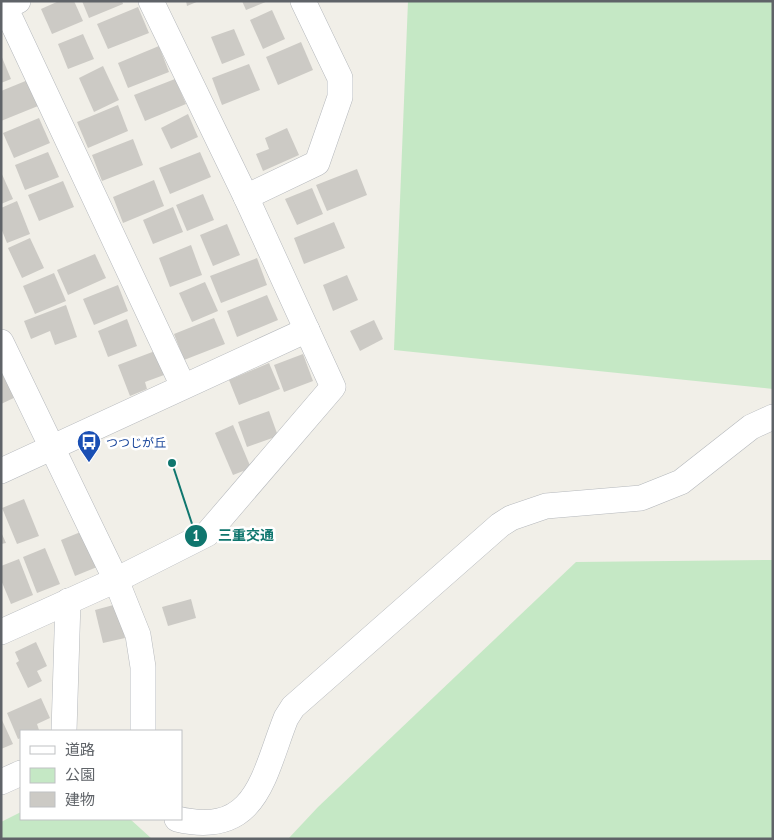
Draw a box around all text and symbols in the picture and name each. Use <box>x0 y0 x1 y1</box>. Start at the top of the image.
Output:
bus stop icon: つつじが丘 <box>76 429 102 463</box>
place label: つつじが丘 <box>106 435 166 450</box>
callout: 三重交通 <box>183 521 284 550</box>
text: 1 <box>192 526 200 545</box>
text: 三重交通 <box>218 526 274 544</box>
legend <box>20 730 182 820</box>
text: 道路 <box>65 740 95 759</box>
text: 公園 <box>65 765 95 784</box>
text: 建物 <box>65 790 95 809</box>

